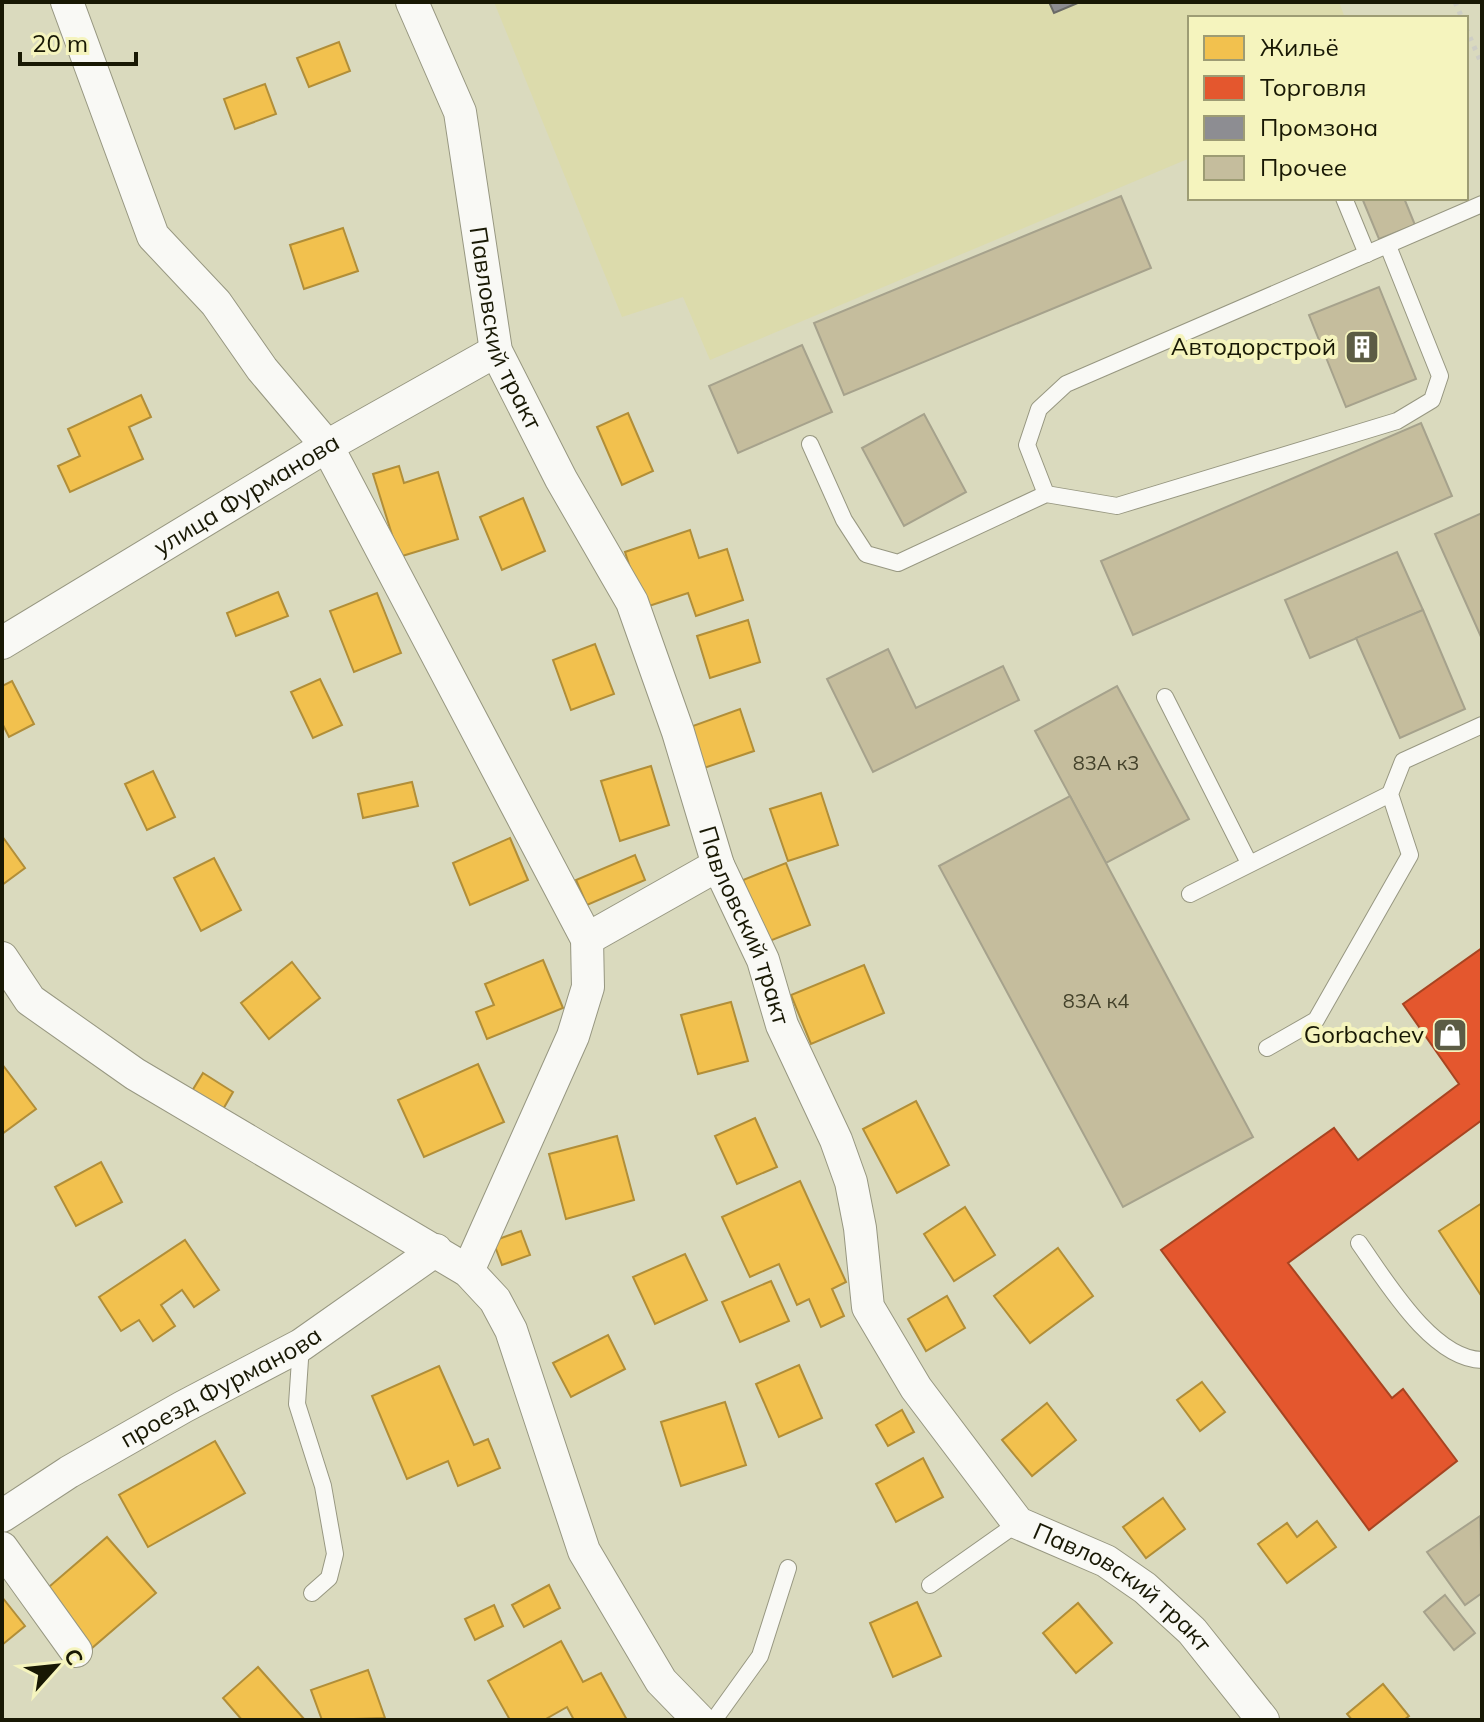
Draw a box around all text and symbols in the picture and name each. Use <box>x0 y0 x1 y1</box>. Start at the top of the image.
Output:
scale bar <box>20 16 136 66</box>
legend <box>1188 16 1468 200</box>
text: 20 m <box>32 28 88 58</box>
text: Жильё <box>1260 32 1339 62</box>
text: Торговля <box>1260 72 1367 102</box>
text: Промзона <box>1260 112 1378 142</box>
text: Прочее <box>1260 152 1347 182</box>
street label: Павловский тракт <box>463 224 549 434</box>
building icon: Автодорстрой <box>1343 328 1381 366</box>
place label: Автодорстрой <box>1171 331 1336 361</box>
street label: улица Фурманова <box>148 426 344 562</box>
house number: 83А к3 <box>1073 750 1139 775</box>
street label: Павловский тракт <box>693 822 797 1028</box>
house number: 83А к4 <box>1063 988 1129 1013</box>
shop icon: Gorbachev <box>1431 1016 1469 1054</box>
place label: Gorbachev <box>1304 1019 1424 1049</box>
street label: проезд Фурманова <box>114 1319 327 1454</box>
street label: Павловский тракт <box>1029 1515 1219 1658</box>
north arrow <box>16 1626 96 1706</box>
text: С <box>58 1644 90 1670</box>

